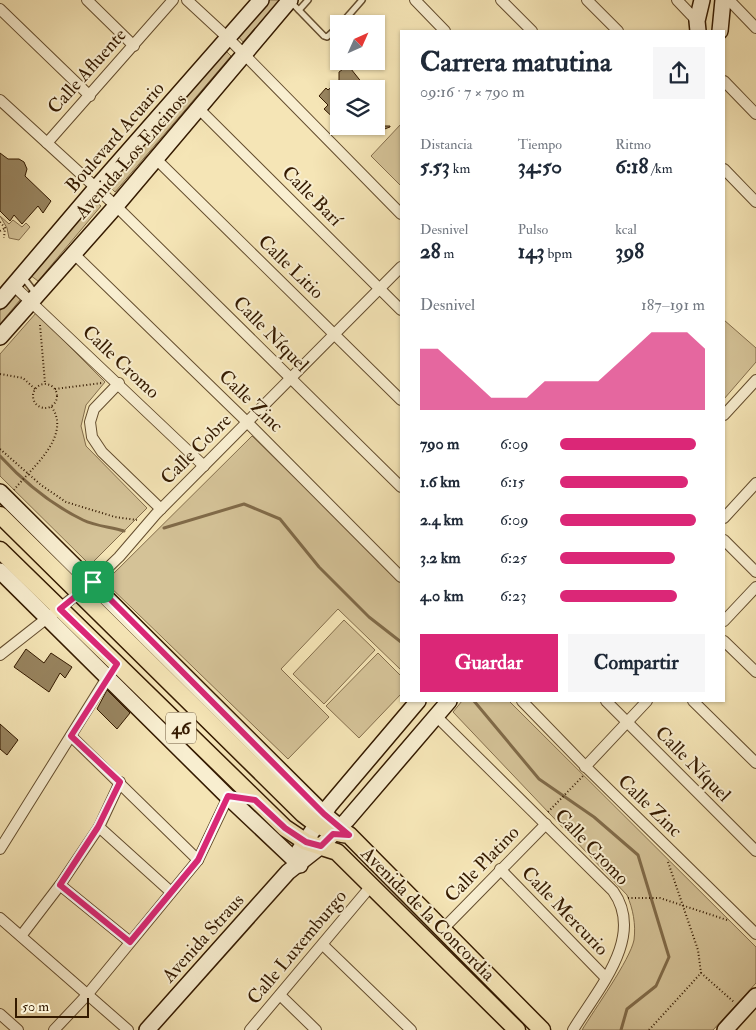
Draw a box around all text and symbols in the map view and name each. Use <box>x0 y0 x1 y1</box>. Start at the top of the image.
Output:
north arrow <box>330 15 385 70</box>
map controls <box>330 15 385 135</box>
street label: Calle Afluente <box>42 23 132 119</box>
text: Carrera matutina <box>420 45 611 80</box>
button: share <box>653 47 705 99</box>
street label: Boulevard Acuario <box>60 77 170 197</box>
button: layers <box>330 80 385 135</box>
text: 09:16 · 7 × 790 m <box>420 82 525 102</box>
street label: Avenida Los Encinos <box>69 88 192 224</box>
text: Distancia <box>420 136 473 153</box>
text: Tiempo <box>518 136 562 153</box>
text: Ritmo <box>615 136 651 153</box>
text: 5.53 <box>420 153 450 180</box>
text: 34:50 <box>518 153 562 180</box>
text: 6:18 <box>615 153 648 180</box>
text: km <box>450 160 470 177</box>
text: /km <box>648 160 673 177</box>
street label: Calle Barí <box>277 161 349 233</box>
text: Desnivel <box>420 221 468 238</box>
text: Pulso <box>518 221 548 238</box>
text: kcal <box>615 221 637 238</box>
street label: Calle Litio <box>253 230 329 304</box>
text: 28 <box>420 238 441 265</box>
text: 143 <box>518 238 545 265</box>
text: 398 <box>615 238 644 265</box>
text: m <box>441 245 454 262</box>
text: bpm <box>545 245 572 262</box>
street label: Calle Níquel <box>228 291 314 377</box>
text: Desnivel <box>420 295 475 315</box>
text: 187–191 m <box>641 295 705 315</box>
street label: Calle Cromo <box>77 320 165 404</box>
street label: Calle Zinc <box>214 365 288 438</box>
street label: Calle Cobre <box>156 408 237 489</box>
text: 790 m <box>420 434 460 454</box>
text: 6:09 <box>500 434 528 454</box>
text: 1.6 km <box>420 472 460 492</box>
text: 6:15 <box>500 472 525 492</box>
text: 2.4 km <box>420 510 463 530</box>
text: 6:09 <box>500 510 528 530</box>
text: 3.2 km <box>420 548 461 568</box>
text: 6:25 <box>500 548 527 568</box>
pin <box>72 561 114 603</box>
icon: arrive <box>79 568 107 596</box>
text: 4.0 km <box>420 586 464 606</box>
text: 6:23 <box>500 586 526 606</box>
button: Guardar <box>420 634 558 692</box>
button: Compartir <box>568 634 705 692</box>
road number: 46 <box>166 712 196 744</box>
street label: Calle Níquel <box>650 721 736 807</box>
street label: Calle Zinc <box>613 770 687 843</box>
street label: Calle Cromo <box>550 804 634 890</box>
street label: Calle Platino <box>440 821 524 907</box>
street label: Avenida de la Concordia <box>355 841 500 986</box>
street label: Calle Mercurio <box>516 861 614 961</box>
street label: Calle Luxemburgo <box>242 885 352 1009</box>
street label: Avenida Straus <box>156 889 249 988</box>
scale bar <box>15 995 89 1018</box>
text: 50 m <box>22 998 49 1015</box>

